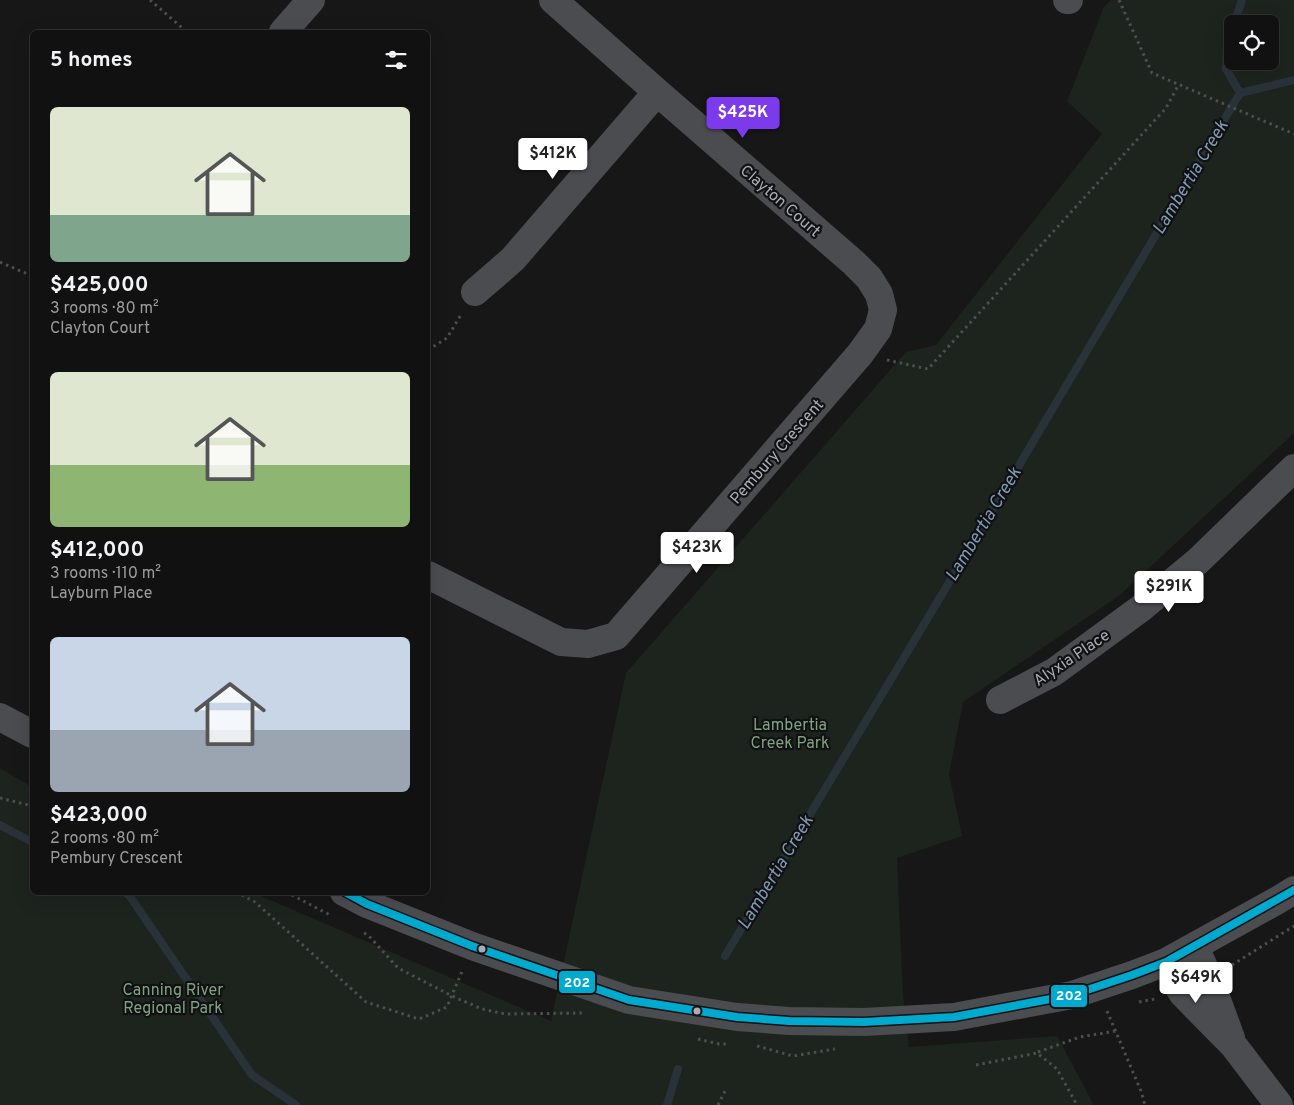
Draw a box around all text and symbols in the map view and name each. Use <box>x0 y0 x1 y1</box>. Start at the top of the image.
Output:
map controls <box>1224 15 1279 70</box>
button: locate <box>1224 15 1279 70</box>
icon: filters <box>382 46 410 74</box>
text: 5 homes <box>50 47 133 74</box>
pin: $425K <box>708 96 778 139</box>
text: $425K <box>718 103 768 123</box>
water label: Lambertia Creek <box>1148 116 1235 239</box>
pin: $412K <box>518 138 588 180</box>
icon: home <box>185 139 275 229</box>
text: $412K <box>529 144 577 164</box>
street label: Clayton Court <box>735 161 824 242</box>
text: $425,000 <box>50 272 149 299</box>
text: 3 rooms · 80 m² <box>50 299 159 319</box>
text: Clayton Court <box>50 319 150 339</box>
street label: Pembury Crescent <box>726 396 829 509</box>
icon: home <box>185 404 275 494</box>
water label: Lambertia Creek <box>941 463 1028 586</box>
pin: $423K <box>662 532 732 574</box>
text: $412,000 <box>50 537 144 564</box>
text: $423K <box>672 538 722 558</box>
text: 3 rooms · 110 m² <box>50 564 161 584</box>
pin: $291K <box>1134 570 1204 613</box>
text: $291K <box>1146 577 1192 597</box>
text: Layburn Place <box>50 584 152 604</box>
street label: Alyxia Place <box>1030 626 1114 691</box>
icon: home <box>185 669 275 759</box>
park label: Lambertia Creek Park <box>751 716 829 754</box>
text: $423,000 <box>50 802 148 829</box>
water label: Lambertia Creek <box>733 811 820 934</box>
text: 2 rooms · 80 m² <box>50 829 159 849</box>
text: Pembury Crescent <box>50 849 183 869</box>
unlabelled marker <box>477 944 487 954</box>
pin: $649K <box>1161 962 1231 1004</box>
text: $649K <box>1171 968 1221 988</box>
line badge: 202 <box>558 970 596 994</box>
text: 202 <box>564 975 590 992</box>
park label: Canning River Regional Park <box>122 981 224 1019</box>
line badge: 202 <box>1050 984 1088 1008</box>
text: 202 <box>1056 988 1082 1005</box>
unlabelled marker <box>692 1006 702 1016</box>

